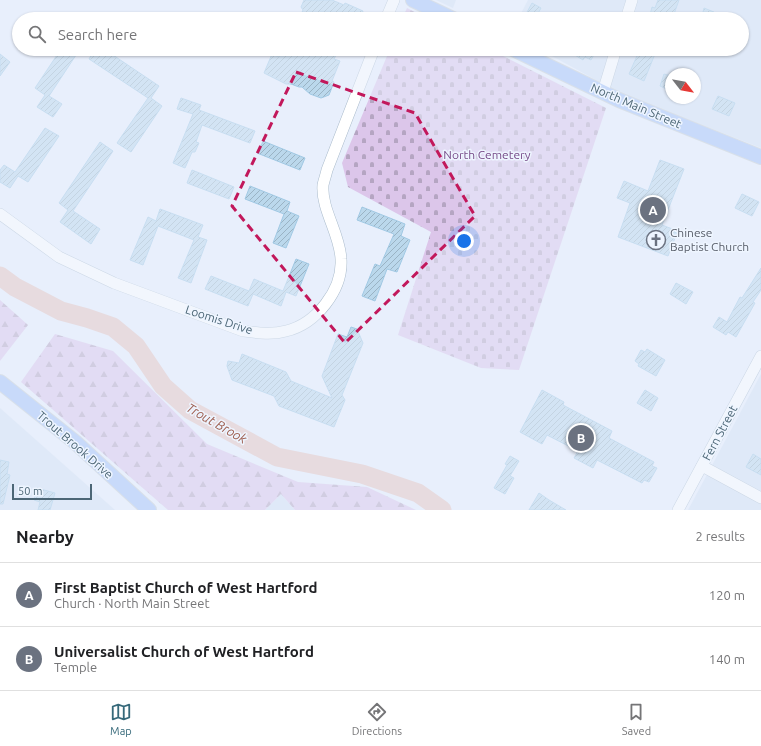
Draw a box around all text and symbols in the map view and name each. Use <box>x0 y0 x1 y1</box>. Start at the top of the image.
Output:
search box <box>12 12 749 56</box>
icon: search <box>26 23 48 45</box>
text: Search here <box>58 26 137 43</box>
north arrow <box>665 68 701 104</box>
street label: North Main Street <box>589 81 684 131</box>
park label: North Cemetery <box>443 148 531 161</box>
pin: A <box>640 195 666 225</box>
place label: Chinese Baptist Church <box>670 226 749 253</box>
church icon: Chinese Baptist Church <box>645 229 667 251</box>
your location <box>454 231 474 251</box>
street label: Loomis Drive <box>184 303 254 336</box>
water label: Trout Brook <box>184 400 250 446</box>
street label: Fern Street <box>700 403 740 463</box>
street label: Trout Brook Drive <box>35 408 116 481</box>
pin: B <box>568 423 594 453</box>
scale bar <box>12 482 92 501</box>
text: 50 m <box>18 485 42 497</box>
text: Nearby <box>16 527 74 546</box>
text: 2 results <box>695 529 745 543</box>
text: First Baptist Church of West Hartford <box>54 579 318 596</box>
text: A <box>24 588 34 602</box>
text: 120 m <box>709 588 745 602</box>
text: Church · North Main Street <box>54 596 210 610</box>
text: Universalist Church of West Hartford <box>54 643 314 660</box>
text: B <box>25 652 33 666</box>
text: 140 m <box>709 652 745 666</box>
text: Temple <box>54 660 97 674</box>
tab: Map <box>110 701 132 737</box>
tab: Directions <box>352 701 402 737</box>
tab: Saved <box>622 701 651 737</box>

